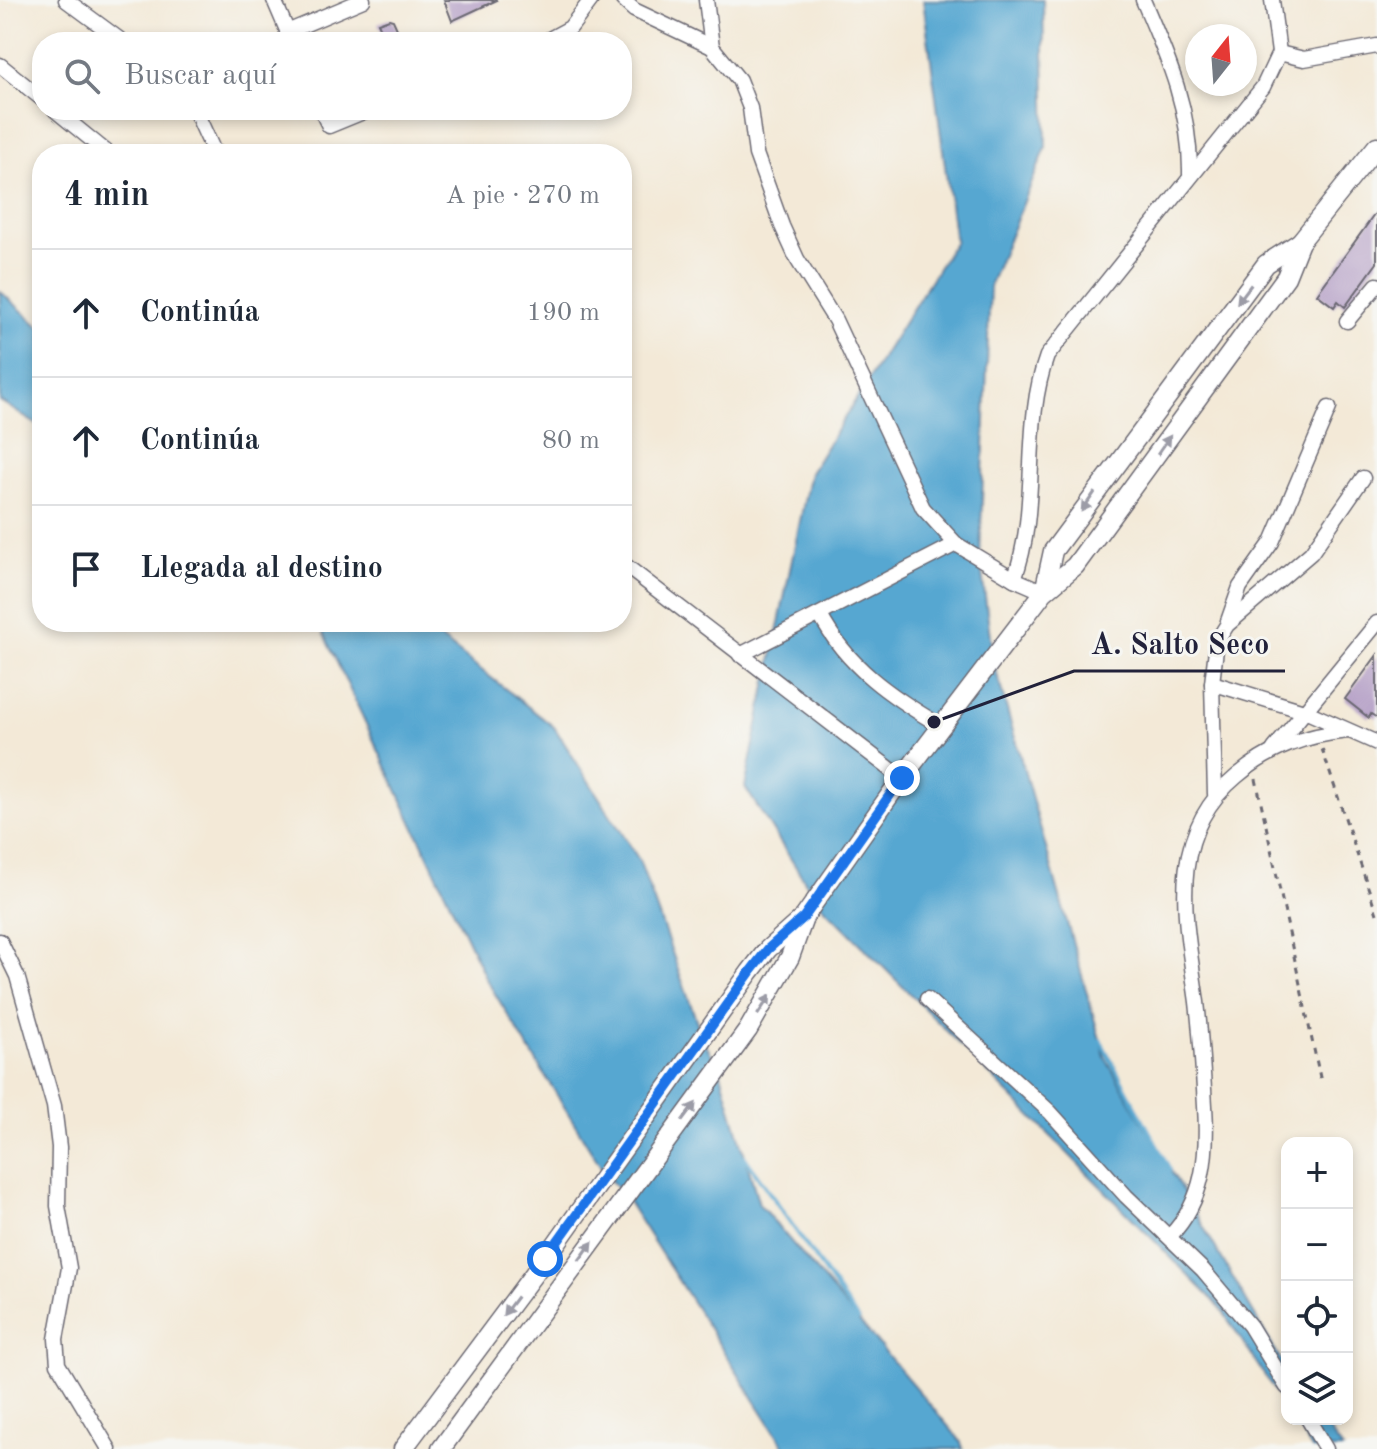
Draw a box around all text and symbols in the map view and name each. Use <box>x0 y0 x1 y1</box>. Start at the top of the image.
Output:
north arrow <box>1185 24 1257 96</box>
search box <box>32 32 632 120</box>
icon: search <box>60 54 104 98</box>
text: Buscar aquí <box>124 61 276 91</box>
text: 4 min <box>64 179 149 213</box>
text: A pie · 270 m <box>445 183 600 209</box>
one-way arrow <box>1236 283 1252 304</box>
icon: ahead <box>64 291 108 335</box>
text: Continúa <box>140 298 260 328</box>
text: 190 m <box>527 300 600 326</box>
icon: ahead <box>64 419 108 463</box>
text: Continúa <box>140 426 260 456</box>
text: 80 m <box>542 428 600 454</box>
one-way arrow <box>1156 435 1171 456</box>
one-way arrow <box>1080 491 1096 513</box>
icon: arrive <box>64 547 108 591</box>
text: Llegada al destino <box>140 554 383 584</box>
callout: A. Salto Seco <box>1074 617 1285 671</box>
text: A. Salto Seco <box>1091 631 1269 661</box>
route end <box>884 760 920 796</box>
one-way arrow <box>757 995 772 1016</box>
one-way arrow <box>680 1102 696 1122</box>
map controls <box>1281 1137 1353 1425</box>
button: + <box>1281 1137 1353 1209</box>
button: − <box>1281 1209 1353 1281</box>
one-way arrow <box>578 1240 594 1261</box>
route start <box>527 1241 563 1277</box>
button: locate <box>1281 1281 1353 1353</box>
one-way arrow <box>502 1295 518 1317</box>
button: layers <box>1281 1353 1353 1425</box>

